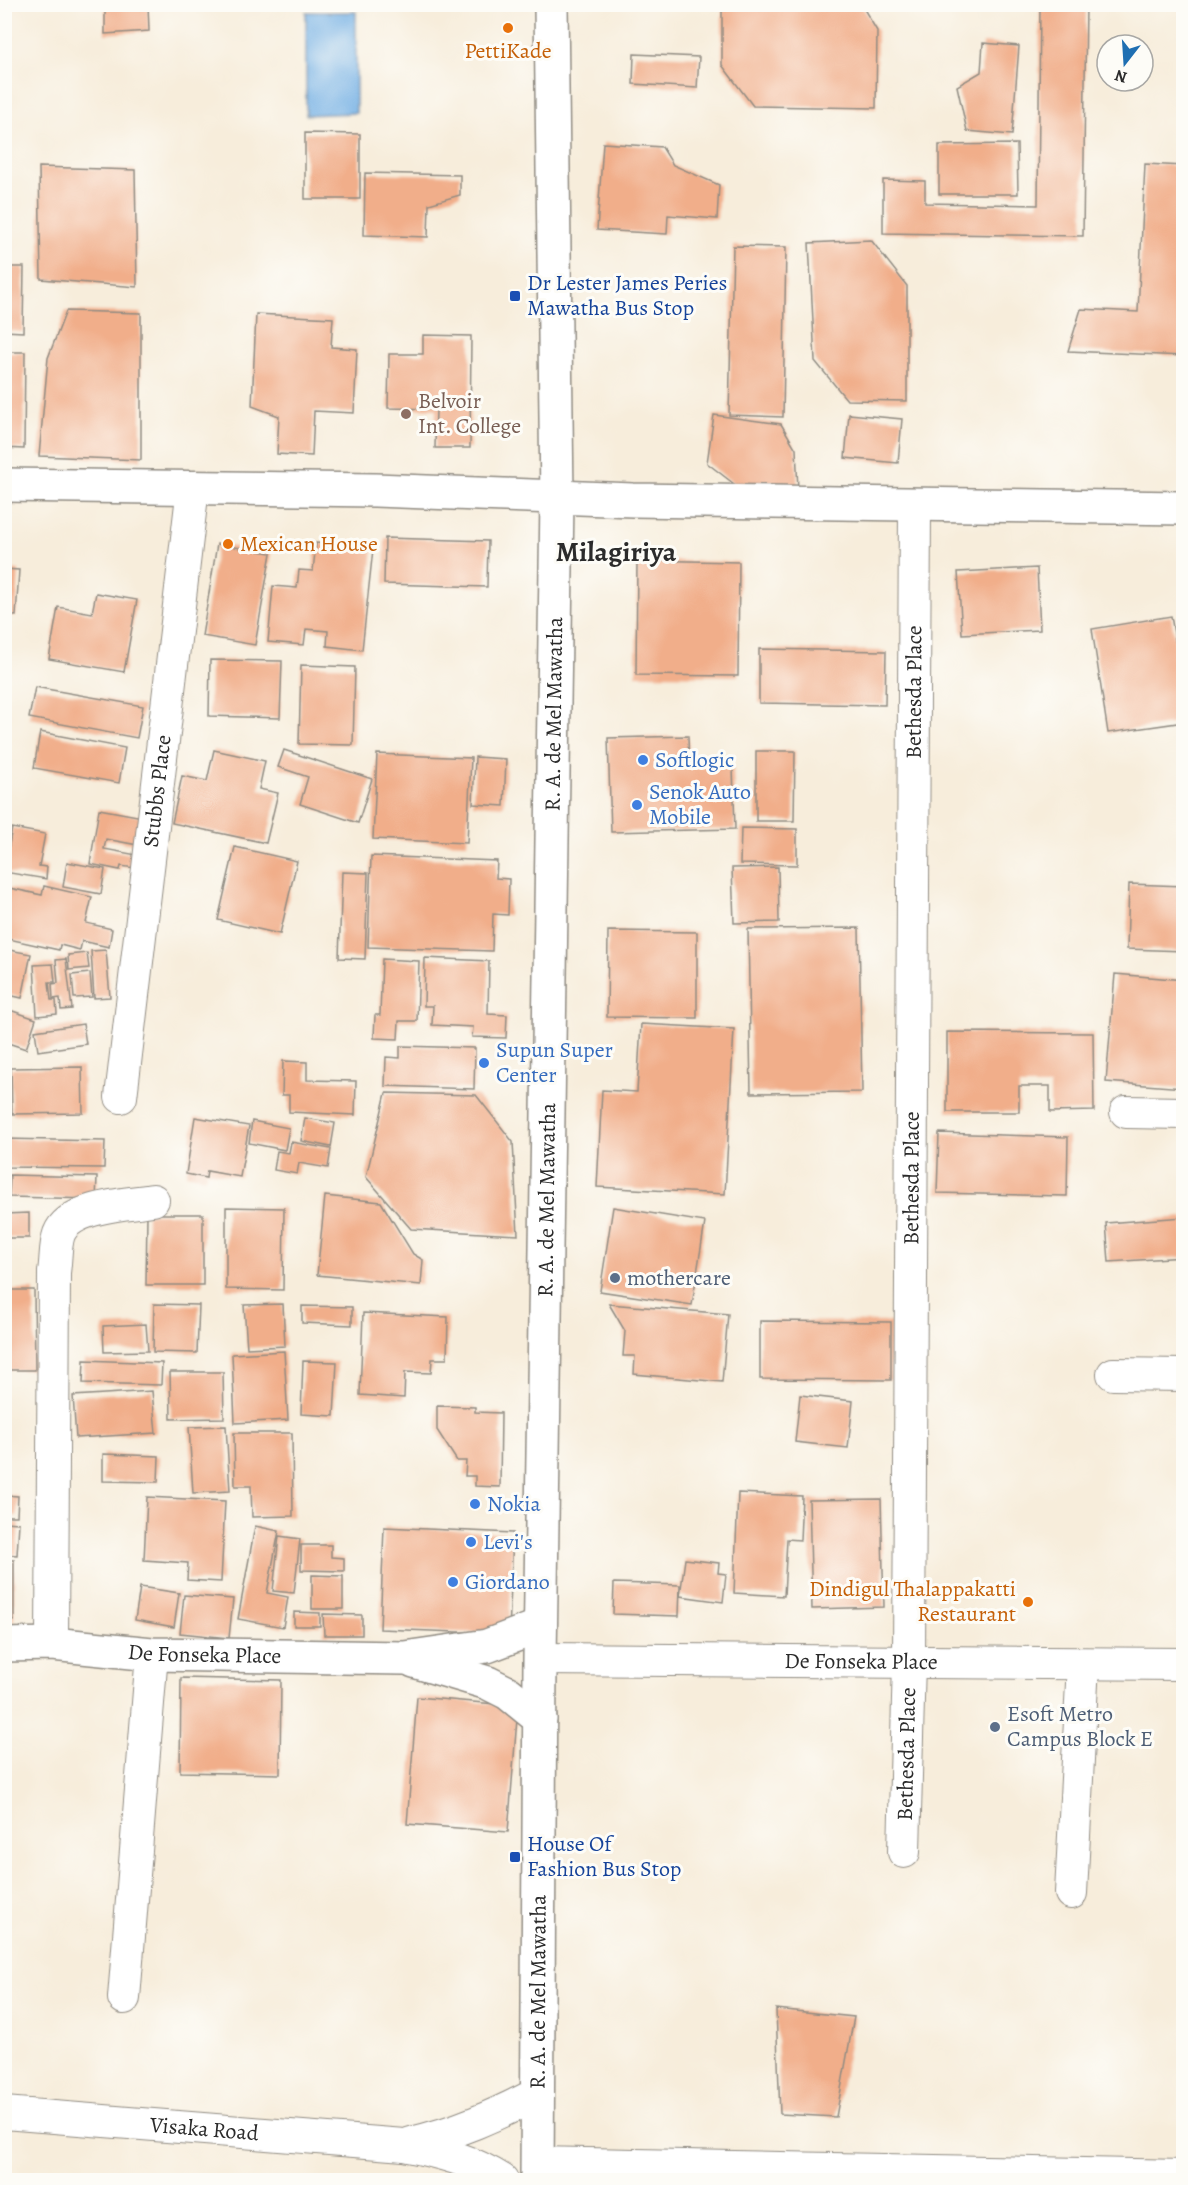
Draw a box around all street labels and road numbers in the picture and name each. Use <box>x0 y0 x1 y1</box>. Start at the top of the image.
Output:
street label: R. A. de Mel Mawatha <box>537 616 570 812</box>
street label: Bethesda Place <box>899 625 929 759</box>
street label: Stubbs Place <box>136 733 179 849</box>
street label: R. A. de Mel Mawatha <box>530 1102 563 1297</box>
street label: Bethesda Place <box>896 1111 927 1245</box>
street label: De Fonseka Place <box>126 1637 281 1671</box>
street label: De Fonseka Place <box>784 1646 938 1677</box>
street label: Bethesda Place <box>890 1687 923 1821</box>
street label: R. A. de Mel Mawatha <box>523 1894 554 2089</box>
street label: Visaka Road <box>148 2110 260 2148</box>

